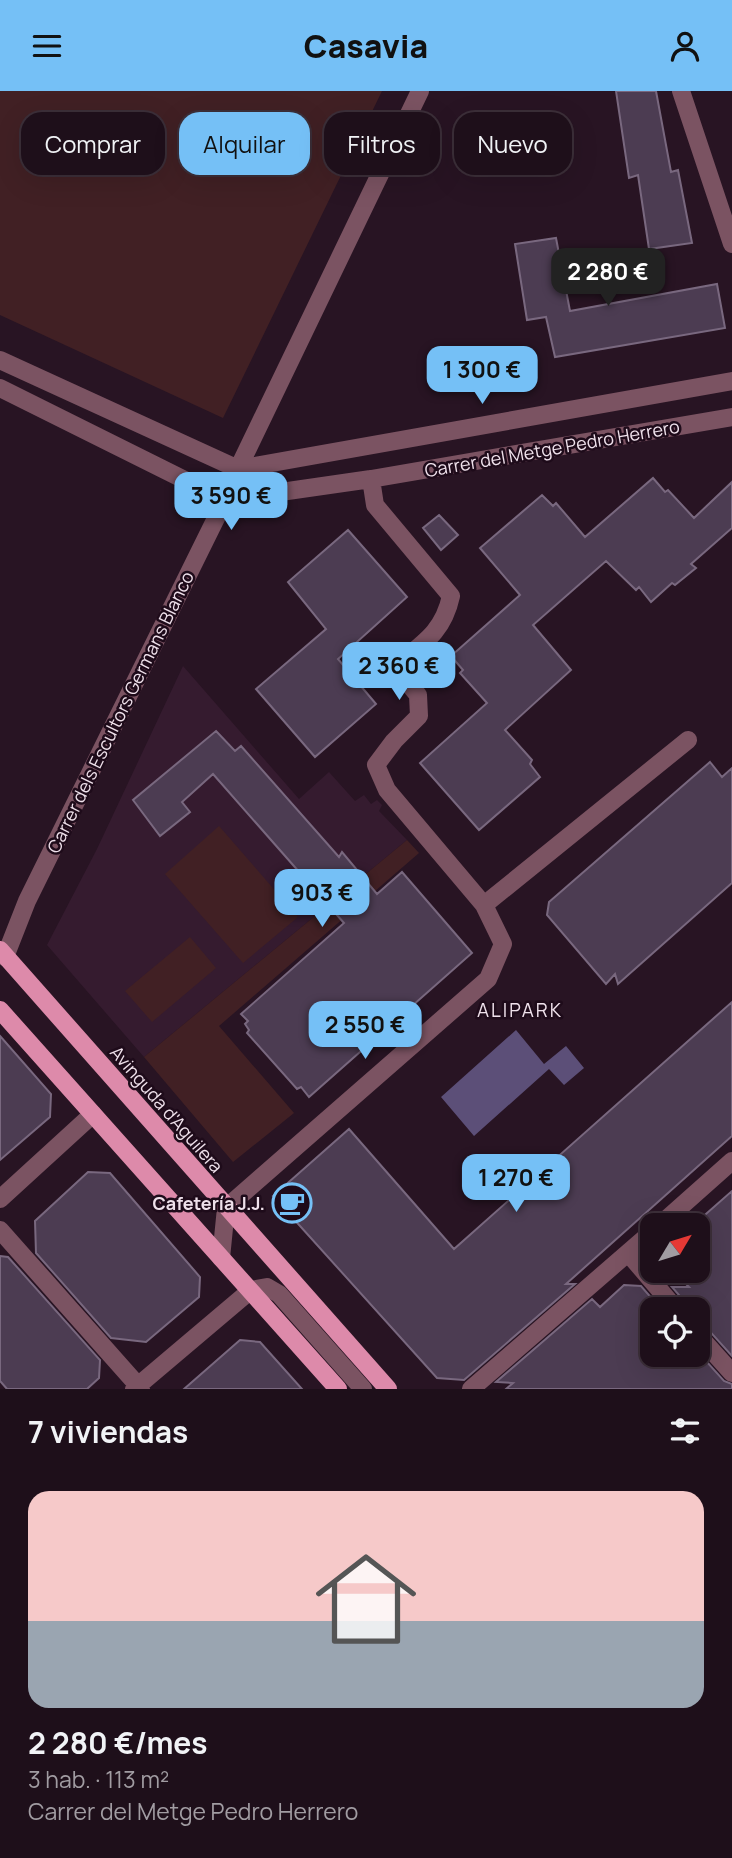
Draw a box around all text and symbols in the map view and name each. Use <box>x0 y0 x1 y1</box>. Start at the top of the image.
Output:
text: Casavia <box>304 24 428 68</box>
icon: menu <box>28 27 66 65</box>
icon: person <box>666 27 704 65</box>
chip: Comprar <box>21 112 165 175</box>
chip: Alquilar <box>179 112 310 175</box>
chip: Filtros <box>324 112 440 175</box>
chip: Nuevo <box>454 112 572 175</box>
pin: 2 280 € <box>543 249 673 308</box>
text: 2 280 € <box>567 255 649 287</box>
pin: 1 300 € <box>417 347 547 406</box>
text: 1 300 € <box>443 353 521 385</box>
street label: Carrer del Metge Pedro Herrero <box>423 414 681 482</box>
pin: 3 590 € <box>166 473 296 532</box>
text: 3 590 € <box>190 479 272 511</box>
street label: Carrer dels Escultors Germans Blanco <box>41 567 199 857</box>
pin: 2 360 € <box>334 643 464 702</box>
text: 2 360 € <box>358 649 440 681</box>
pin: 903 € <box>273 869 371 929</box>
text: 903 € <box>290 876 354 908</box>
district label: ALIPARK <box>477 997 563 1023</box>
pin: 2 550 € <box>300 1002 430 1061</box>
text: 2 550 € <box>325 1008 405 1040</box>
street label: Avinguda d'Aguilera <box>105 1041 229 1177</box>
pin: 1 270 € <box>451 1155 581 1214</box>
text: 1 270 € <box>478 1161 554 1193</box>
cafe icon: Cafetería J.J. <box>271 1182 313 1224</box>
place label: Cafetería J.J. <box>153 1191 265 1215</box>
north arrow <box>640 1213 710 1283</box>
map controls <box>640 1213 710 1367</box>
button: locate <box>640 1297 710 1367</box>
text: 7 viviendas <box>28 1411 188 1452</box>
icon: filters <box>666 1412 704 1450</box>
icon: home <box>303 1536 429 1662</box>
text: 2 280 €/mes <box>28 1722 207 1763</box>
text: 3 hab. · 113 m² <box>28 1763 169 1795</box>
text: Carrer del Metge Pedro Herrero <box>28 1795 358 1827</box>

